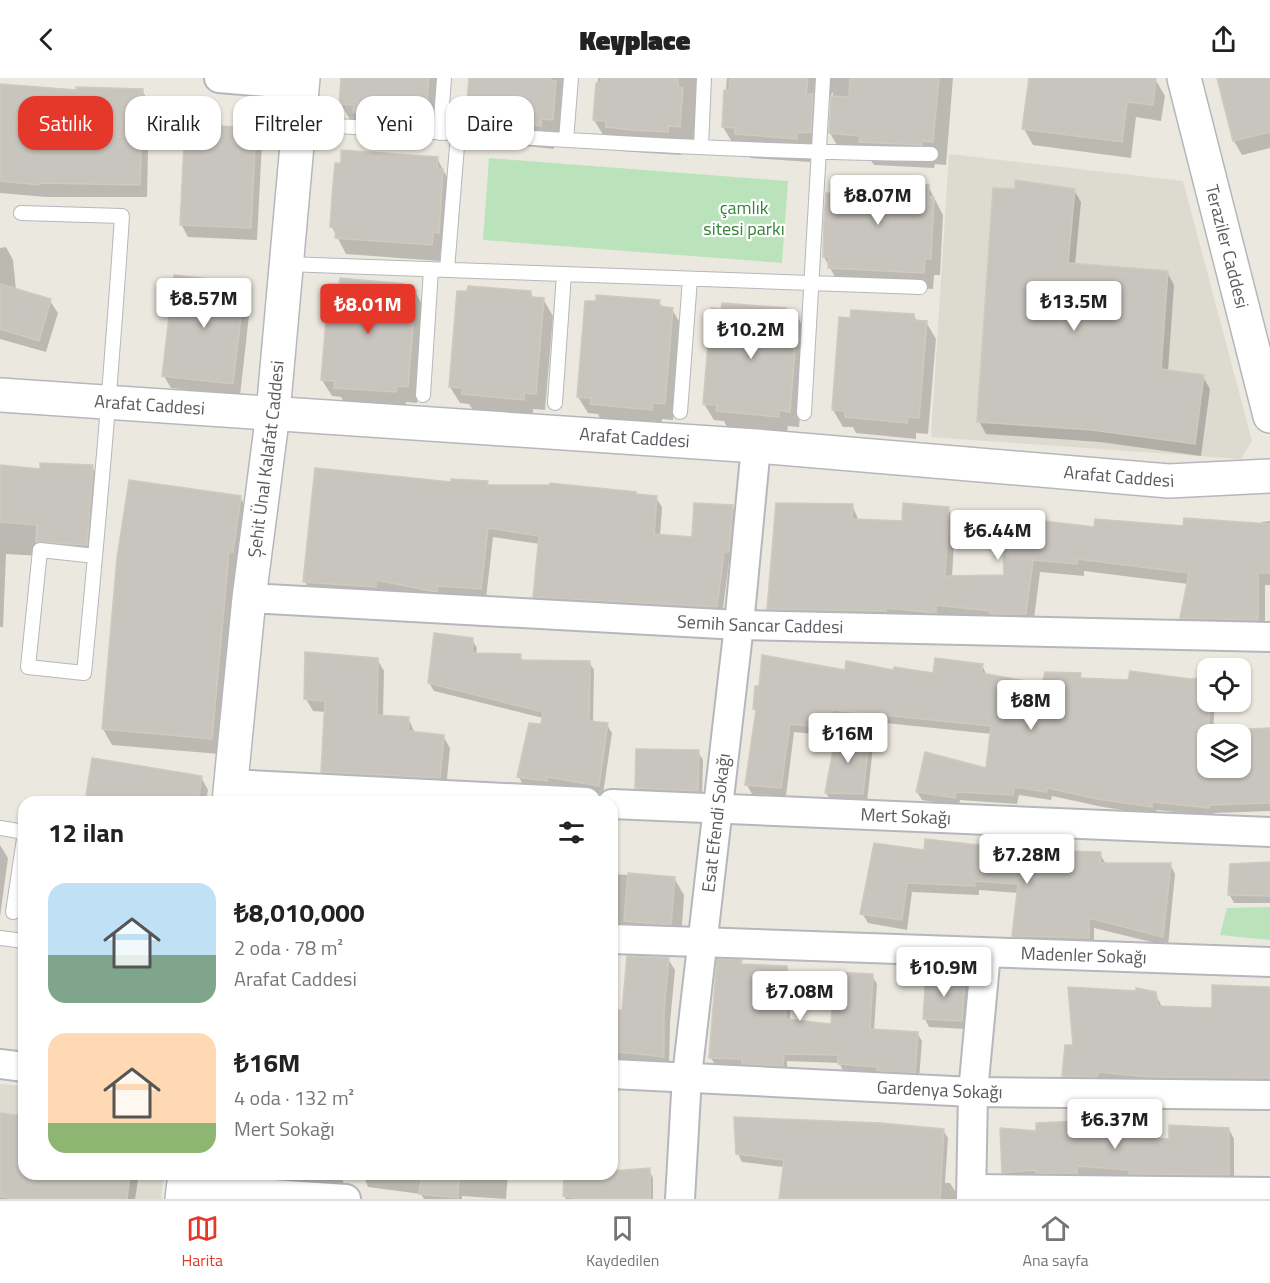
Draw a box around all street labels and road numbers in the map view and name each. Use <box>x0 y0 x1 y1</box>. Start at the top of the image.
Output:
street label: Teraziler Caddesi <box>1199 182 1256 311</box>
street label: Şehit Ünal Kalafat Caddesi <box>240 359 291 559</box>
street label: Arafat Caddesi <box>94 387 206 422</box>
street label: Arafat Caddesi <box>579 420 691 455</box>
street label: Arafat Caddesi <box>1063 458 1175 494</box>
street label: Semih Sancar Caddesi <box>676 608 844 640</box>
street label: Esat Efendi Sokağı <box>694 752 737 894</box>
street label: Mert Sokağı <box>860 801 952 831</box>
street label: Madenler Sokağı <box>1020 939 1147 971</box>
street label: Gardenya Sokağı <box>876 1073 1003 1105</box>

